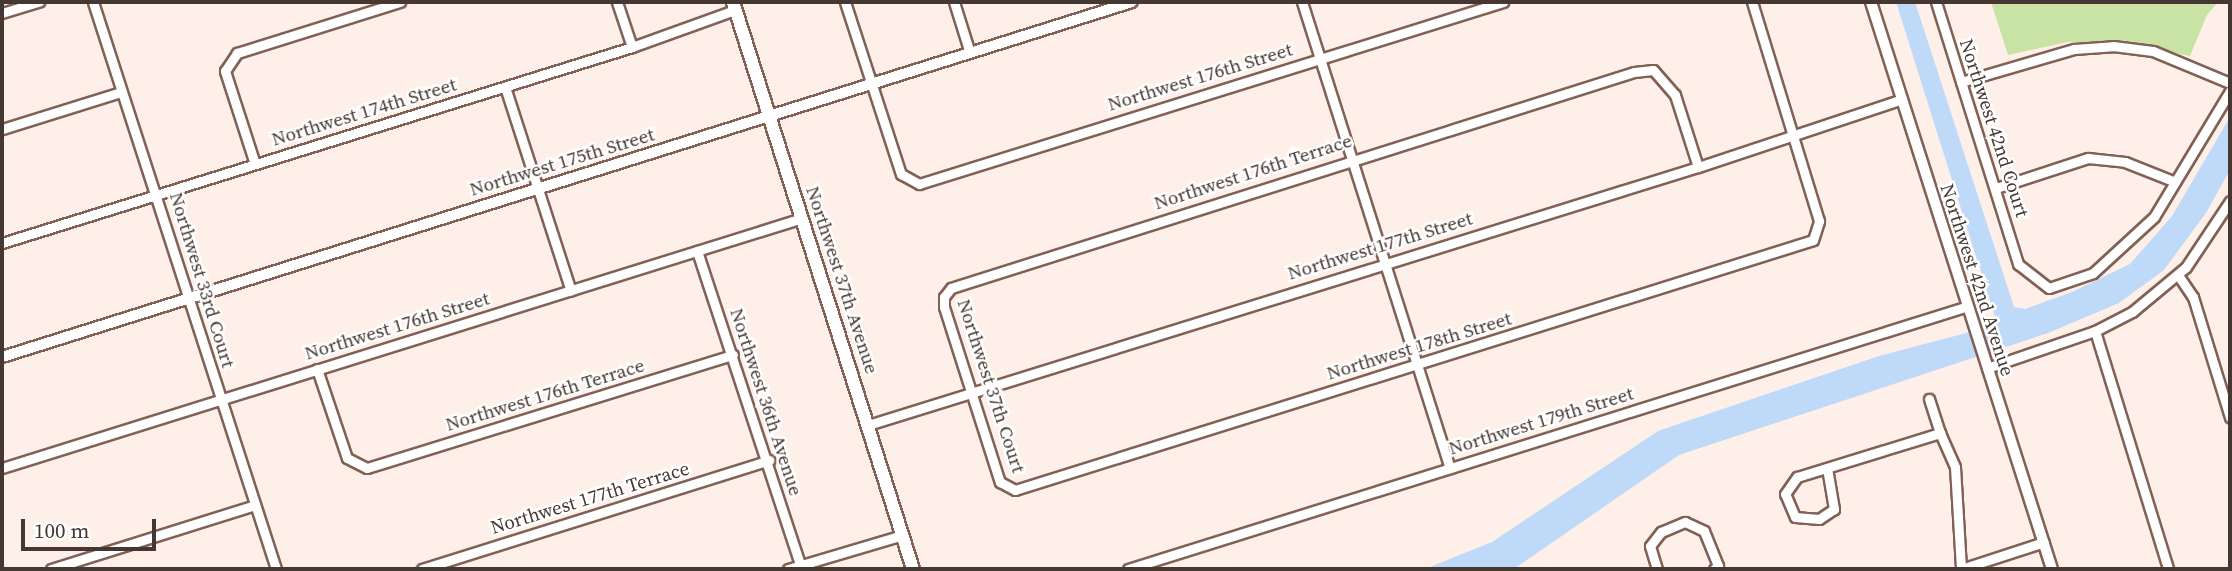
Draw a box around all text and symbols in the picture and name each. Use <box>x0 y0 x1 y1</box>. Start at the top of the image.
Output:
street label: Northwest 42nd Court <box>1954 36 2034 220</box>
street label: Northwest 176th Street <box>1105 38 1295 116</box>
street label: Northwest 174th Street <box>269 73 459 151</box>
street label: Northwest 175th Street <box>467 123 657 201</box>
street label: Northwest 176th Terrace <box>1151 129 1355 215</box>
street label: Northwest 42nd Avenue <box>1935 181 2019 379</box>
street label: Northwest 37th Avenue <box>801 183 883 377</box>
street label: Northwest 33rd Court <box>164 190 240 370</box>
street label: Northwest 177th Street <box>1285 207 1475 285</box>
street label: Northwest 176th Street <box>302 287 492 365</box>
street label: Northwest 37th Court <box>952 296 1030 476</box>
street label: Northwest 36th Avenue <box>725 305 807 499</box>
street label: Northwest 178th Street <box>1324 307 1514 385</box>
street label: Northwest 176th Terrace <box>443 354 647 436</box>
street label: Northwest 179th Street <box>1446 382 1636 460</box>
street label: Northwest 177th Terrace <box>488 457 692 539</box>
scale bar <box>24 504 159 548</box>
text: 100 m <box>34 516 89 545</box>

